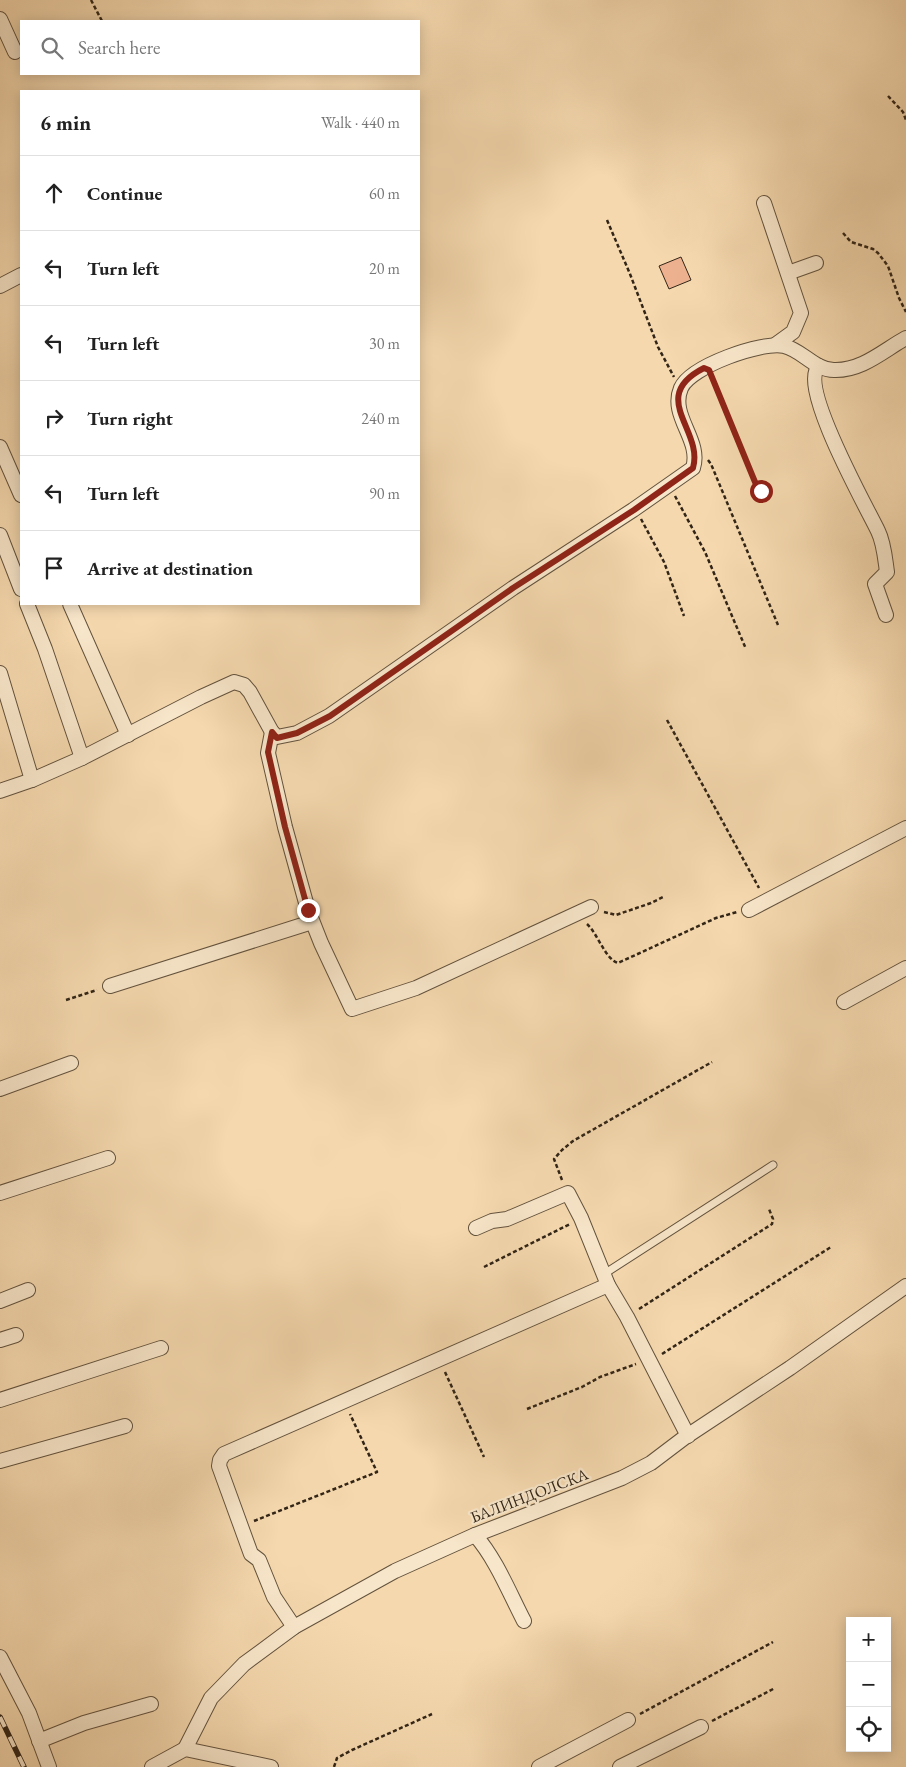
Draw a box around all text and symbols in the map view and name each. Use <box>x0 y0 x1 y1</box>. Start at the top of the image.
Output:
search box <box>20 20 420 75</box>
icon: search <box>38 34 66 62</box>
text: Search here <box>78 35 160 60</box>
text: 6 min <box>40 109 91 136</box>
text: Walk · 440 m <box>321 112 400 133</box>
icon: ahead <box>40 179 68 207</box>
text: Continue <box>87 181 162 206</box>
text: 60 m <box>369 183 400 204</box>
icon: left <box>40 254 68 282</box>
text: Turn left <box>87 256 159 281</box>
text: 20 m <box>369 258 400 279</box>
icon: left <box>40 329 68 357</box>
text: Turn left <box>87 331 159 356</box>
text: 30 m <box>369 333 400 354</box>
icon: right <box>40 404 68 432</box>
text: Turn right <box>87 406 173 431</box>
text: 240 m <box>361 408 400 429</box>
icon: left <box>40 479 68 507</box>
route start <box>750 480 773 503</box>
text: Turn left <box>87 481 159 506</box>
text: 90 m <box>369 483 400 504</box>
icon: arrive <box>40 554 68 582</box>
text: Arrive at destination <box>87 556 253 581</box>
route end <box>297 899 320 922</box>
street label: БАЛИНДОЛСКА <box>467 1463 592 1528</box>
map controls <box>846 1617 891 1752</box>
button: + <box>846 1617 891 1662</box>
button: − <box>846 1662 891 1707</box>
button: locate <box>846 1707 891 1752</box>

